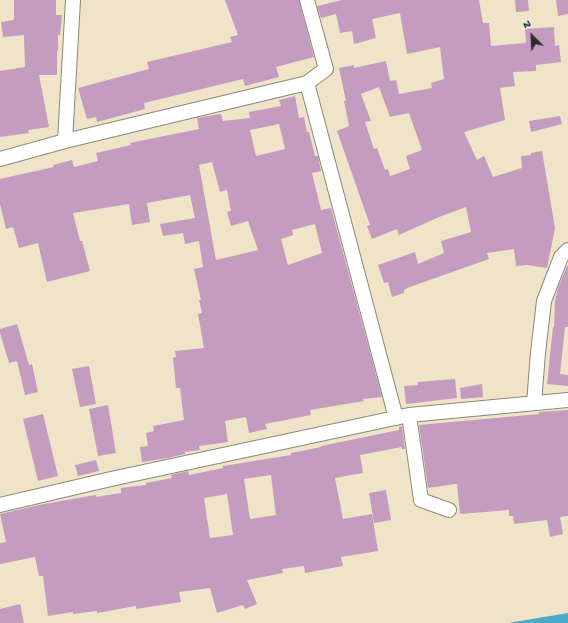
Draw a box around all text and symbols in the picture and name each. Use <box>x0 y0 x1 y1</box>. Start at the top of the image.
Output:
north arrow <box>512 16 552 56</box>
text: N <box>521 18 533 32</box>

